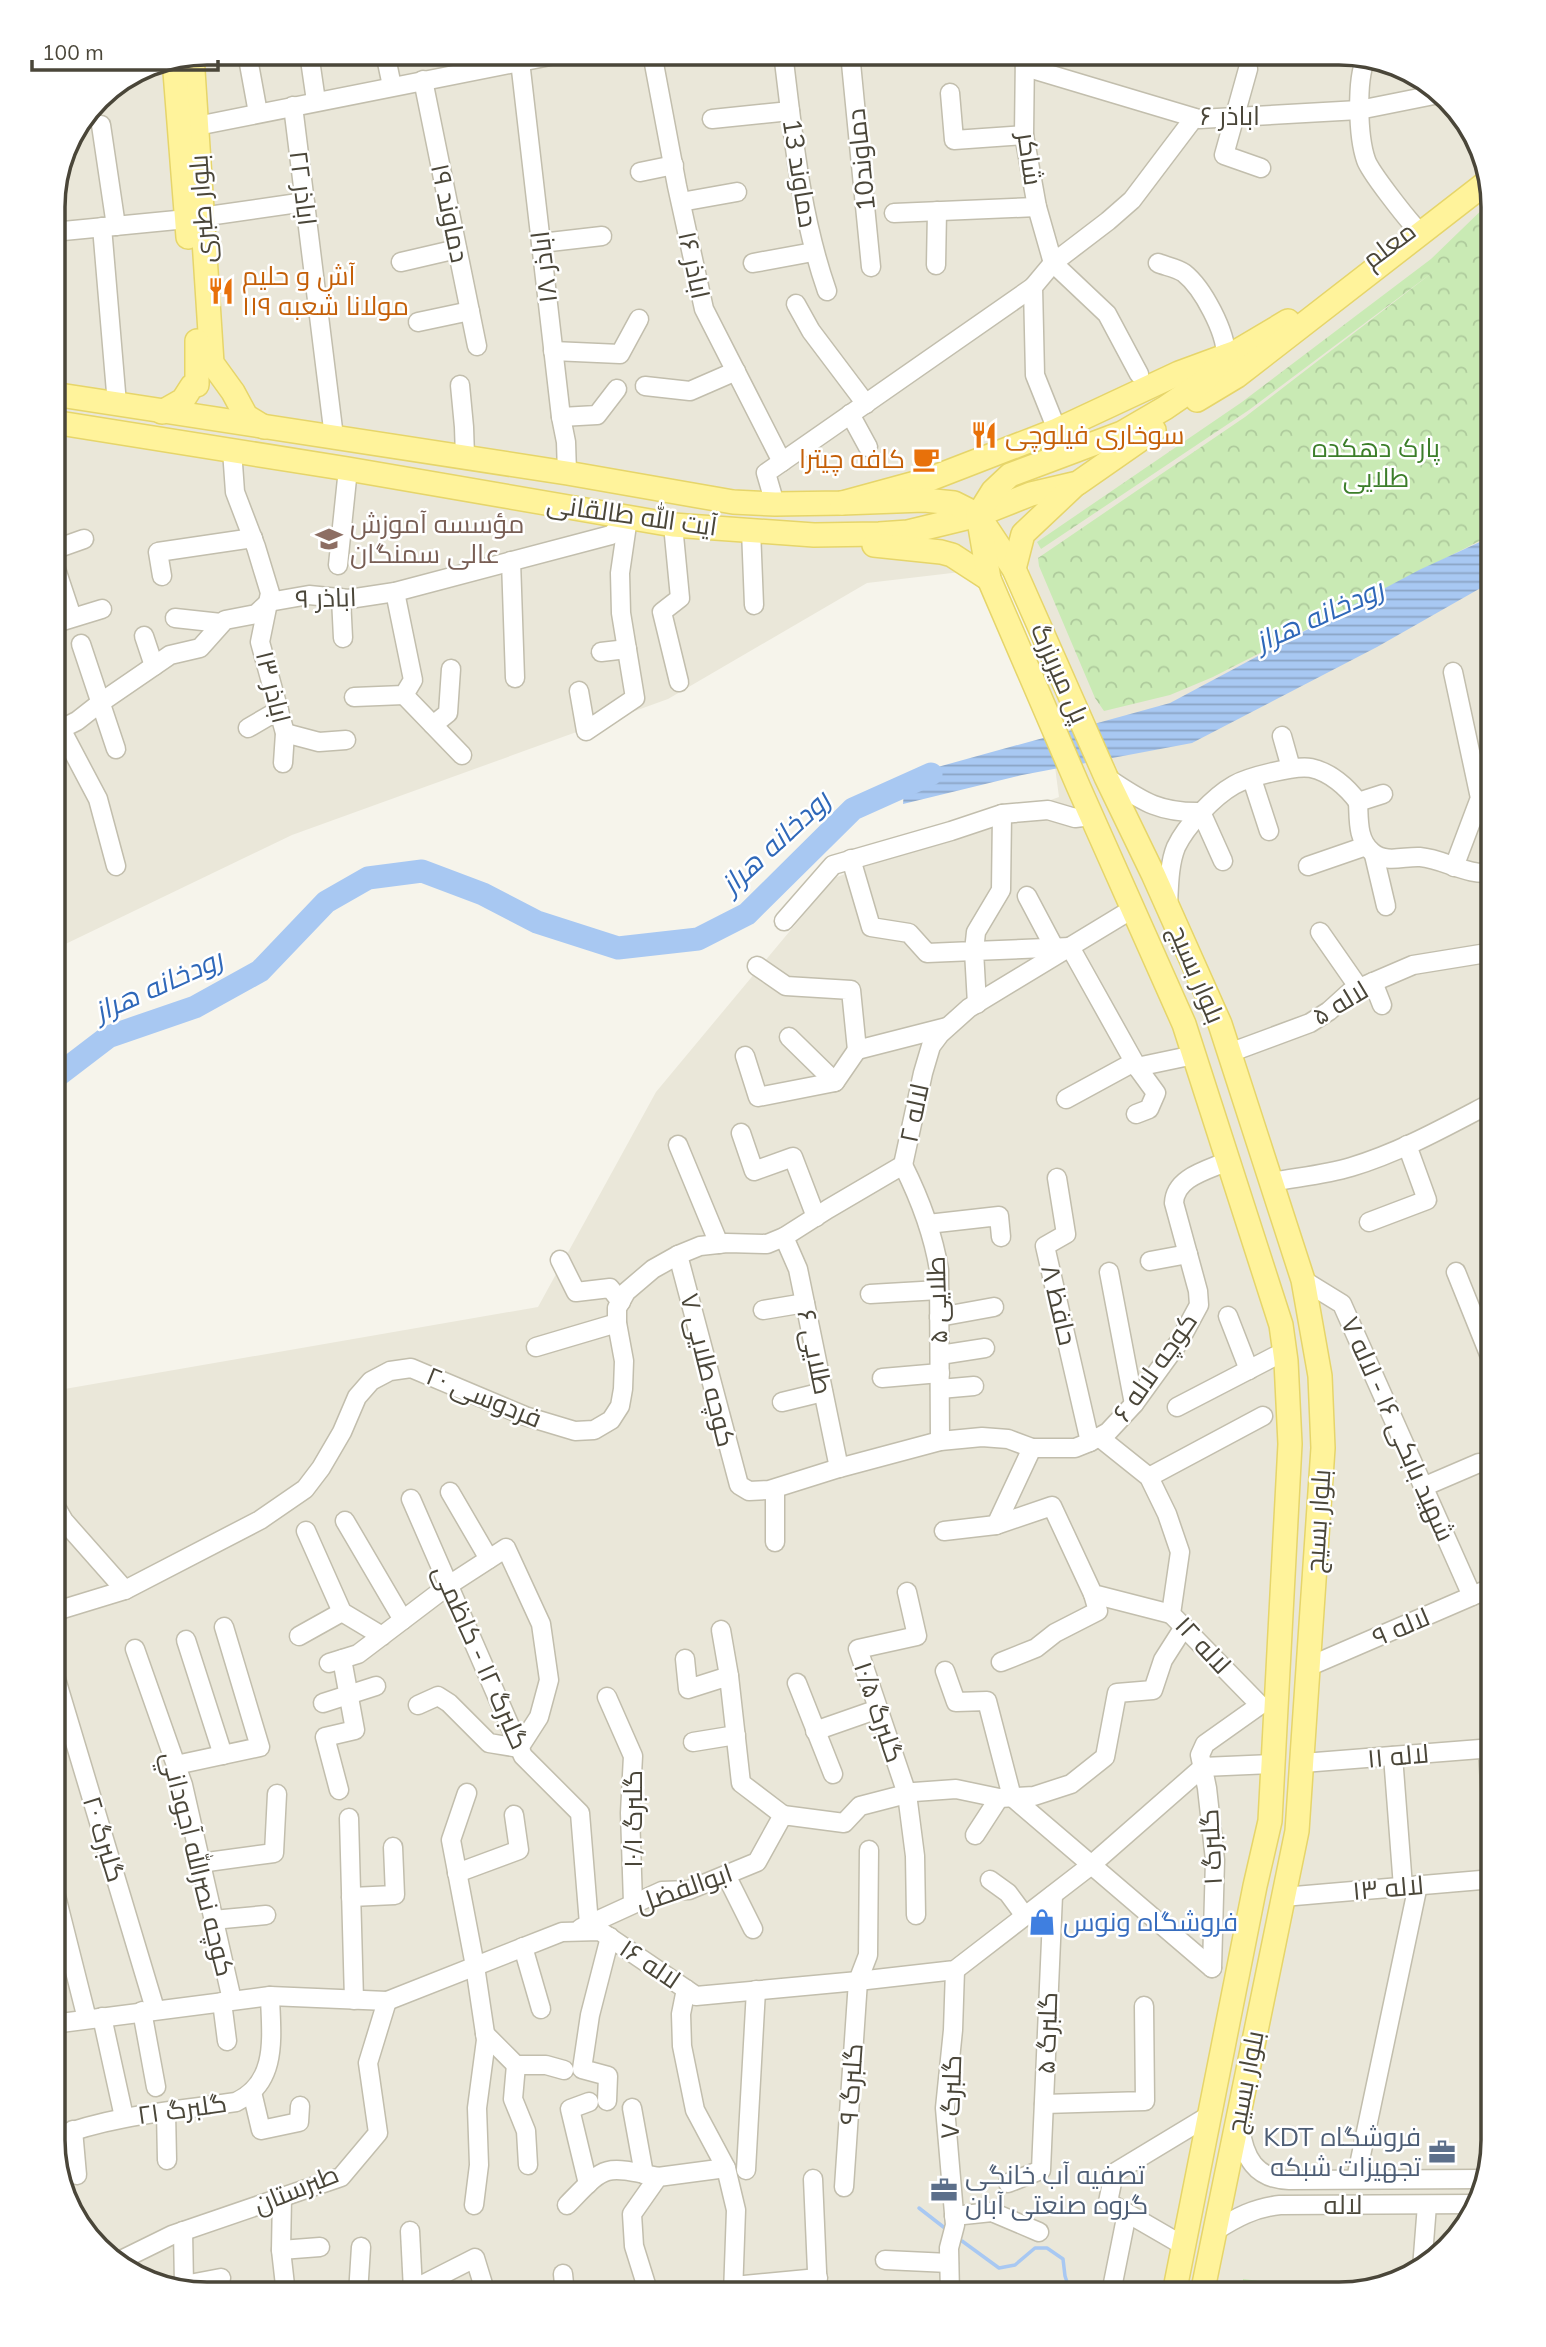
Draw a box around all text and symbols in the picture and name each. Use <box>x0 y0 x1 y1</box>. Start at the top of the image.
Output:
scale bar <box>32 28 217 72</box>
text: 100 m <box>42 39 104 65</box>
street label: اباذر ۶ <box>1200 99 1260 132</box>
street label: دماوند10 <box>839 107 882 213</box>
street label: دماوند 13 <box>776 116 825 230</box>
street label: شاکر <box>1010 128 1051 188</box>
street label: اباذر ۲۲ <box>283 149 324 227</box>
street label: بلوار طبری <box>181 154 222 264</box>
street label: دماوند ۱۹ <box>424 160 477 265</box>
street label: معلم <box>1355 214 1423 277</box>
street label: اباذر ۱۶ <box>671 228 718 302</box>
street label: اباذر ۱۸ <box>523 229 564 305</box>
place label: آش و حلیم مولانا شعبه ۱۱۹ <box>242 259 409 322</box>
restaurant icon: آش و حلیم مولانا شعبه ۱۱۹ <box>206 276 236 306</box>
place label: سوخاری فیلوچی <box>1005 418 1184 452</box>
restaurant icon: سوخاری فیلوچی <box>969 420 999 450</box>
park label: پارک دهکده طلایی <box>1312 431 1440 494</box>
place label: کافه چیترا <box>799 442 905 476</box>
cafe icon: کافه چیترا <box>911 444 941 474</box>
street label: آیت الله طالقانی <box>545 486 719 543</box>
place label: مؤسسه آموزش عالی سمنگان <box>350 507 524 570</box>
school or university icon: مؤسسه آموزش عالی سمنگان <box>314 524 344 554</box>
water label: رودخانه هراز <box>1247 570 1390 660</box>
street label: اباذر ۹ <box>295 580 357 615</box>
street label: پل میربزرگ <box>1023 618 1097 728</box>
street label: اباذر ۱۳ <box>249 647 298 726</box>
water label: رودخانه هراز <box>711 781 838 903</box>
street label: بلوار بسیج <box>1161 920 1233 1028</box>
water label: رودخانه هراز <box>86 940 229 1030</box>
street label: لاله ۵ <box>1306 973 1374 1032</box>
street label: لاله ۲ <box>891 1080 936 1145</box>
street label: طلایی ۵ <box>918 1256 955 1344</box>
street label: حافظ ۸ <box>1034 1261 1085 1348</box>
street label: کوچه طلایی ۷ <box>672 1290 744 1450</box>
street label: طلایی ۶ <box>790 1306 841 1397</box>
street label: کوچه لاله ۶ <box>1105 1306 1205 1428</box>
street label: شهید بابکی ۱۶ - لاله ۷ <box>1334 1311 1463 1546</box>
street label: فردوسی ۲۰ <box>422 1358 547 1435</box>
street label: بلوار بسیج <box>1297 1468 1339 1574</box>
street label: گلبرگ ۱۲ - کاظمی <box>426 1559 537 1754</box>
street label: لاله ۹ <box>1367 1600 1435 1653</box>
street label: لاله ۱۲ <box>1168 1609 1238 1681</box>
street label: گلبرگ ۱۰/۵ <box>847 1657 912 1767</box>
street label: لاله ۱۱ <box>1366 1736 1430 1775</box>
street label: كوچه نصرالله آجوداني <box>150 1748 242 1981</box>
street label: گلبرگ ۱۰/۱ <box>616 1770 649 1868</box>
street label: گلبرگ ۲۰ <box>76 1792 133 1886</box>
street label: گلبرگ ۱ <box>1192 1808 1229 1886</box>
street label: ابوالفضل <box>631 1856 737 1919</box>
street label: لاله ۱۳ <box>1351 1868 1425 1907</box>
place label: فروشگاه ونوس <box>1063 1905 1238 1938</box>
shop icon: فروشگاه ونوس <box>1027 1907 1057 1937</box>
street label: لاله ۱۶ <box>614 1931 687 1996</box>
street label: گلبرگ ۵ <box>1029 1991 1064 2075</box>
street label: بلوار بسیج <box>1218 2028 1272 2136</box>
street label: گلبرگ ۹ <box>831 2042 870 2126</box>
street label: گلبرگ ۷ <box>933 2054 968 2140</box>
street label: گلبرگ ۲۱ <box>135 2086 229 2131</box>
place label: KDT فروشگاه تجهیزات شبکه <box>1263 2120 1421 2183</box>
office icon: KDT فروشگاه تجهیزات شبکه <box>1427 2137 1457 2167</box>
street label: طبرستان <box>248 2157 343 2220</box>
place label: تصفیه آب خانگی گروه صنعتی آبان <box>965 2158 1148 2221</box>
office icon: تصفیه آب خانگی گروه صنعتی آبان <box>929 2175 959 2205</box>
street label: لاله <box>1324 2188 1362 2221</box>

